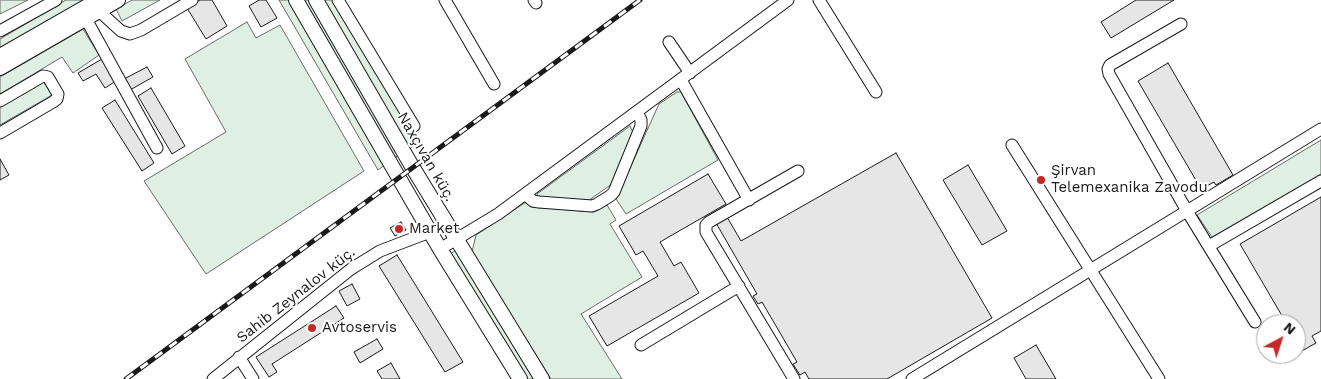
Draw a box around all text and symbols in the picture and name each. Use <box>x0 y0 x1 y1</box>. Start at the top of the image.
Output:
street label: Naxçıvan küç. <box>393 109 459 205</box>
place label: Şirvan Telemexanika Zavodu <box>1051 162 1208 197</box>
marker: Şirvan Telemexanika Zavodu <box>1035 174 1047 186</box>
place label: Market <box>409 220 459 238</box>
marker: Market <box>393 223 405 235</box>
street label: Sahib Zeynalov küç. <box>233 243 359 347</box>
north arrow <box>1256 314 1306 364</box>
place label: Avtoservis <box>322 319 397 337</box>
text: N <box>1281 319 1299 338</box>
marker: Avtoservis <box>306 322 318 334</box>

